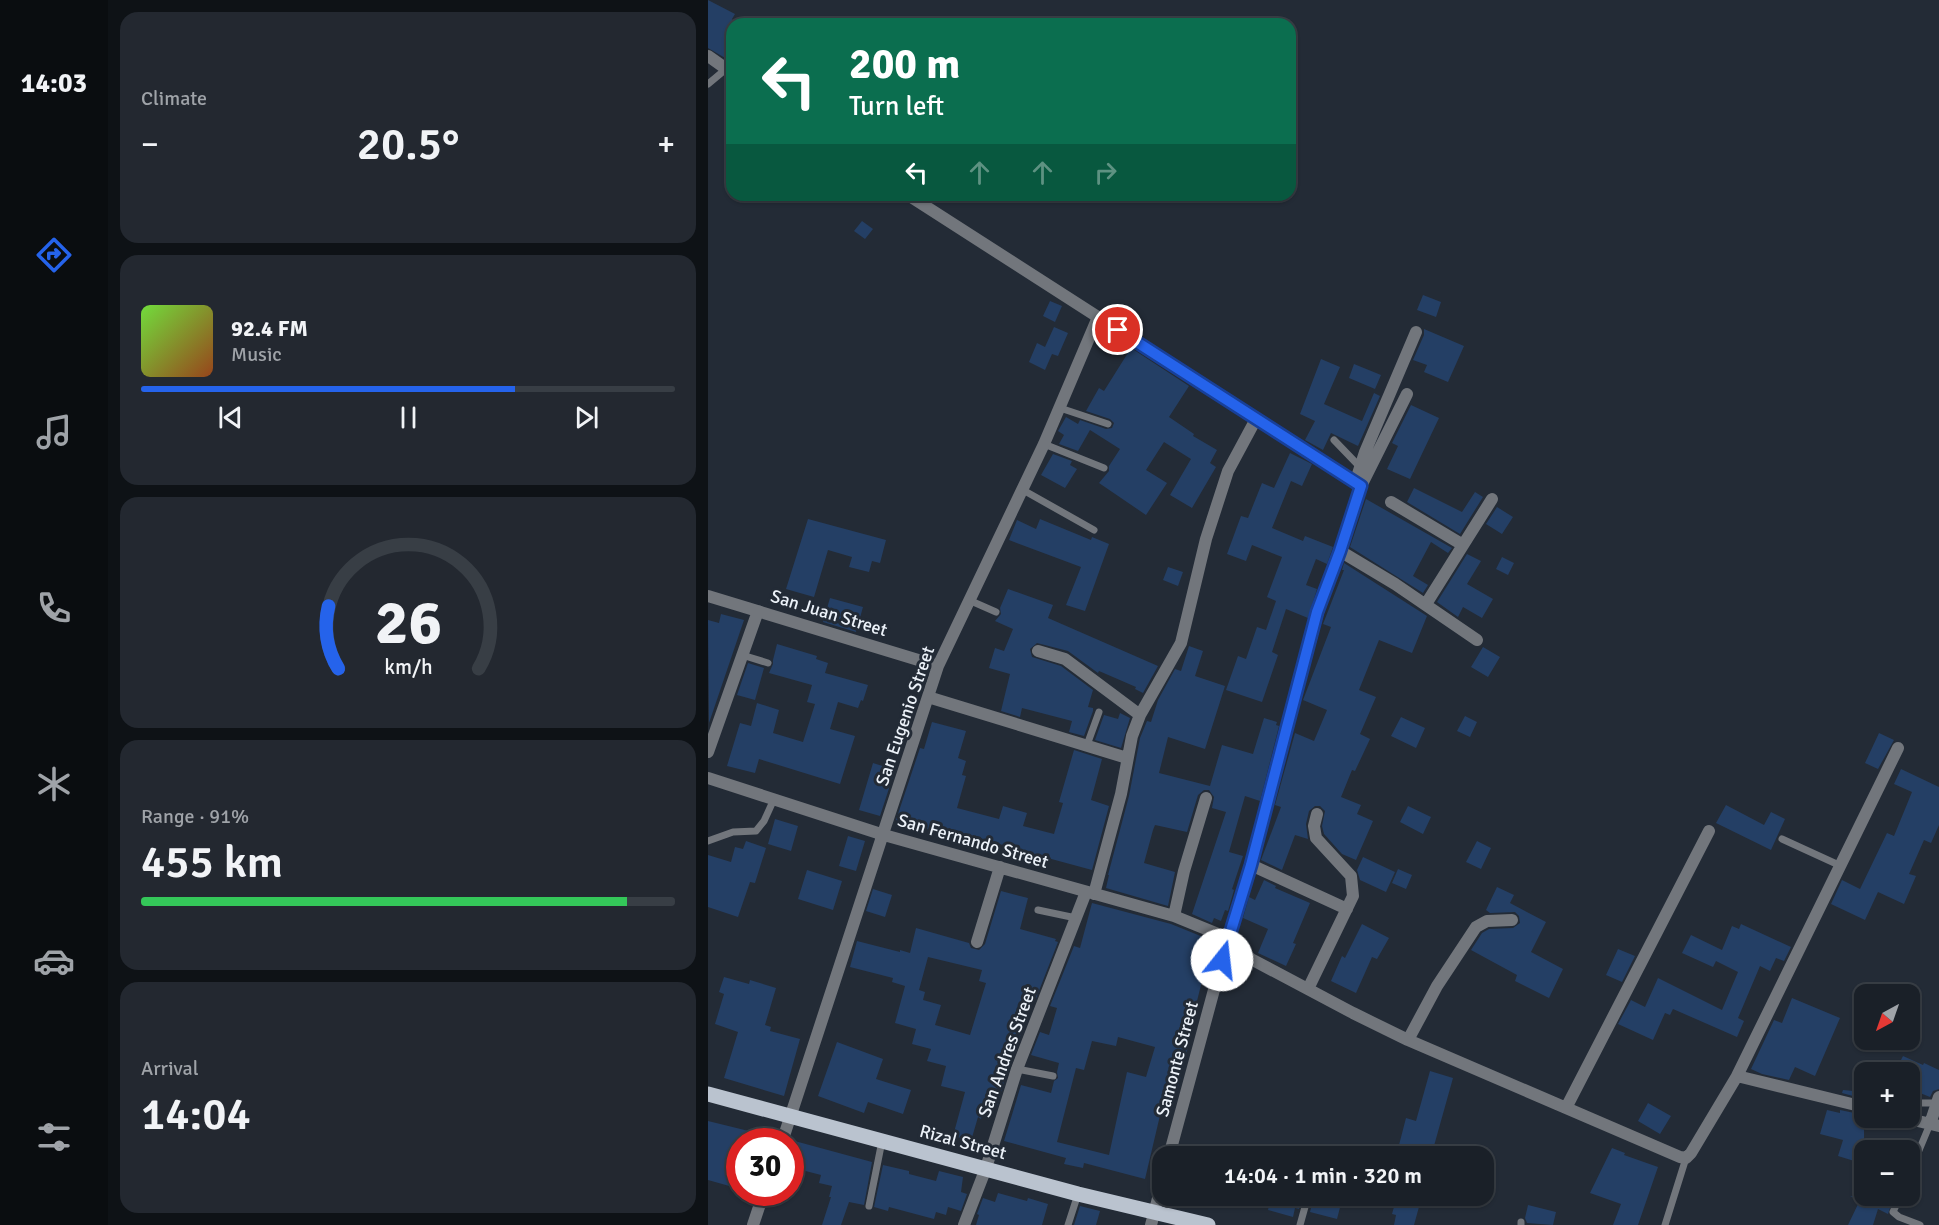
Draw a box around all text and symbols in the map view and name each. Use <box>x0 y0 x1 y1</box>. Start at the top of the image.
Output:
text: 200 m <box>849 39 960 90</box>
icon: left <box>750 42 828 120</box>
text: 14:03 <box>21 67 87 100</box>
text: Climate <box>141 86 207 111</box>
text: Turn left <box>849 90 944 123</box>
text: 20.5° <box>357 117 459 172</box>
text: − <box>141 124 159 165</box>
text: + <box>657 124 675 165</box>
icon: left <box>900 156 933 189</box>
icon: ahead <box>963 156 996 189</box>
icon: ahead <box>1026 156 1059 189</box>
icon: right <box>1089 156 1122 189</box>
icon: directions <box>33 234 75 276</box>
pin <box>1092 304 1143 355</box>
icon: arrive <box>1101 313 1134 346</box>
text: 92.4 FM <box>231 315 308 342</box>
text: Music <box>231 342 282 367</box>
icon: previous <box>214 401 247 434</box>
icon: pause <box>392 401 425 434</box>
icon: next <box>570 401 603 434</box>
icon: music <box>33 411 75 453</box>
text: 26 <box>374 585 442 662</box>
street label: San Juan Street <box>768 585 890 641</box>
icon: phone <box>33 587 75 629</box>
street label: San Eugenio Street <box>871 643 939 789</box>
text: km/h <box>384 655 432 681</box>
icon: climate <box>33 763 75 805</box>
text: Range · 91% <box>141 804 249 829</box>
street label: San Fernando Street <box>895 809 1051 873</box>
text: 455 km <box>141 835 283 890</box>
position arrow <box>1190 928 1254 992</box>
icon: car <box>33 940 75 982</box>
street label: San Andres Street <box>973 984 1041 1120</box>
north arrow <box>1854 984 1920 1050</box>
map controls <box>1854 984 1920 1206</box>
street label: Samonte Street <box>1151 999 1203 1119</box>
text: Arrival <box>141 1056 199 1081</box>
button: + <box>1854 1062 1920 1128</box>
text: 14:04 <box>141 1087 251 1142</box>
icon: filters <box>33 1116 75 1158</box>
street label: Rizal Street <box>917 1120 1009 1164</box>
speed limit sign: 30 <box>726 1128 804 1206</box>
button: − <box>1854 1140 1920 1206</box>
text: 14:04 · 1 min · 320 m <box>1224 1162 1422 1189</box>

